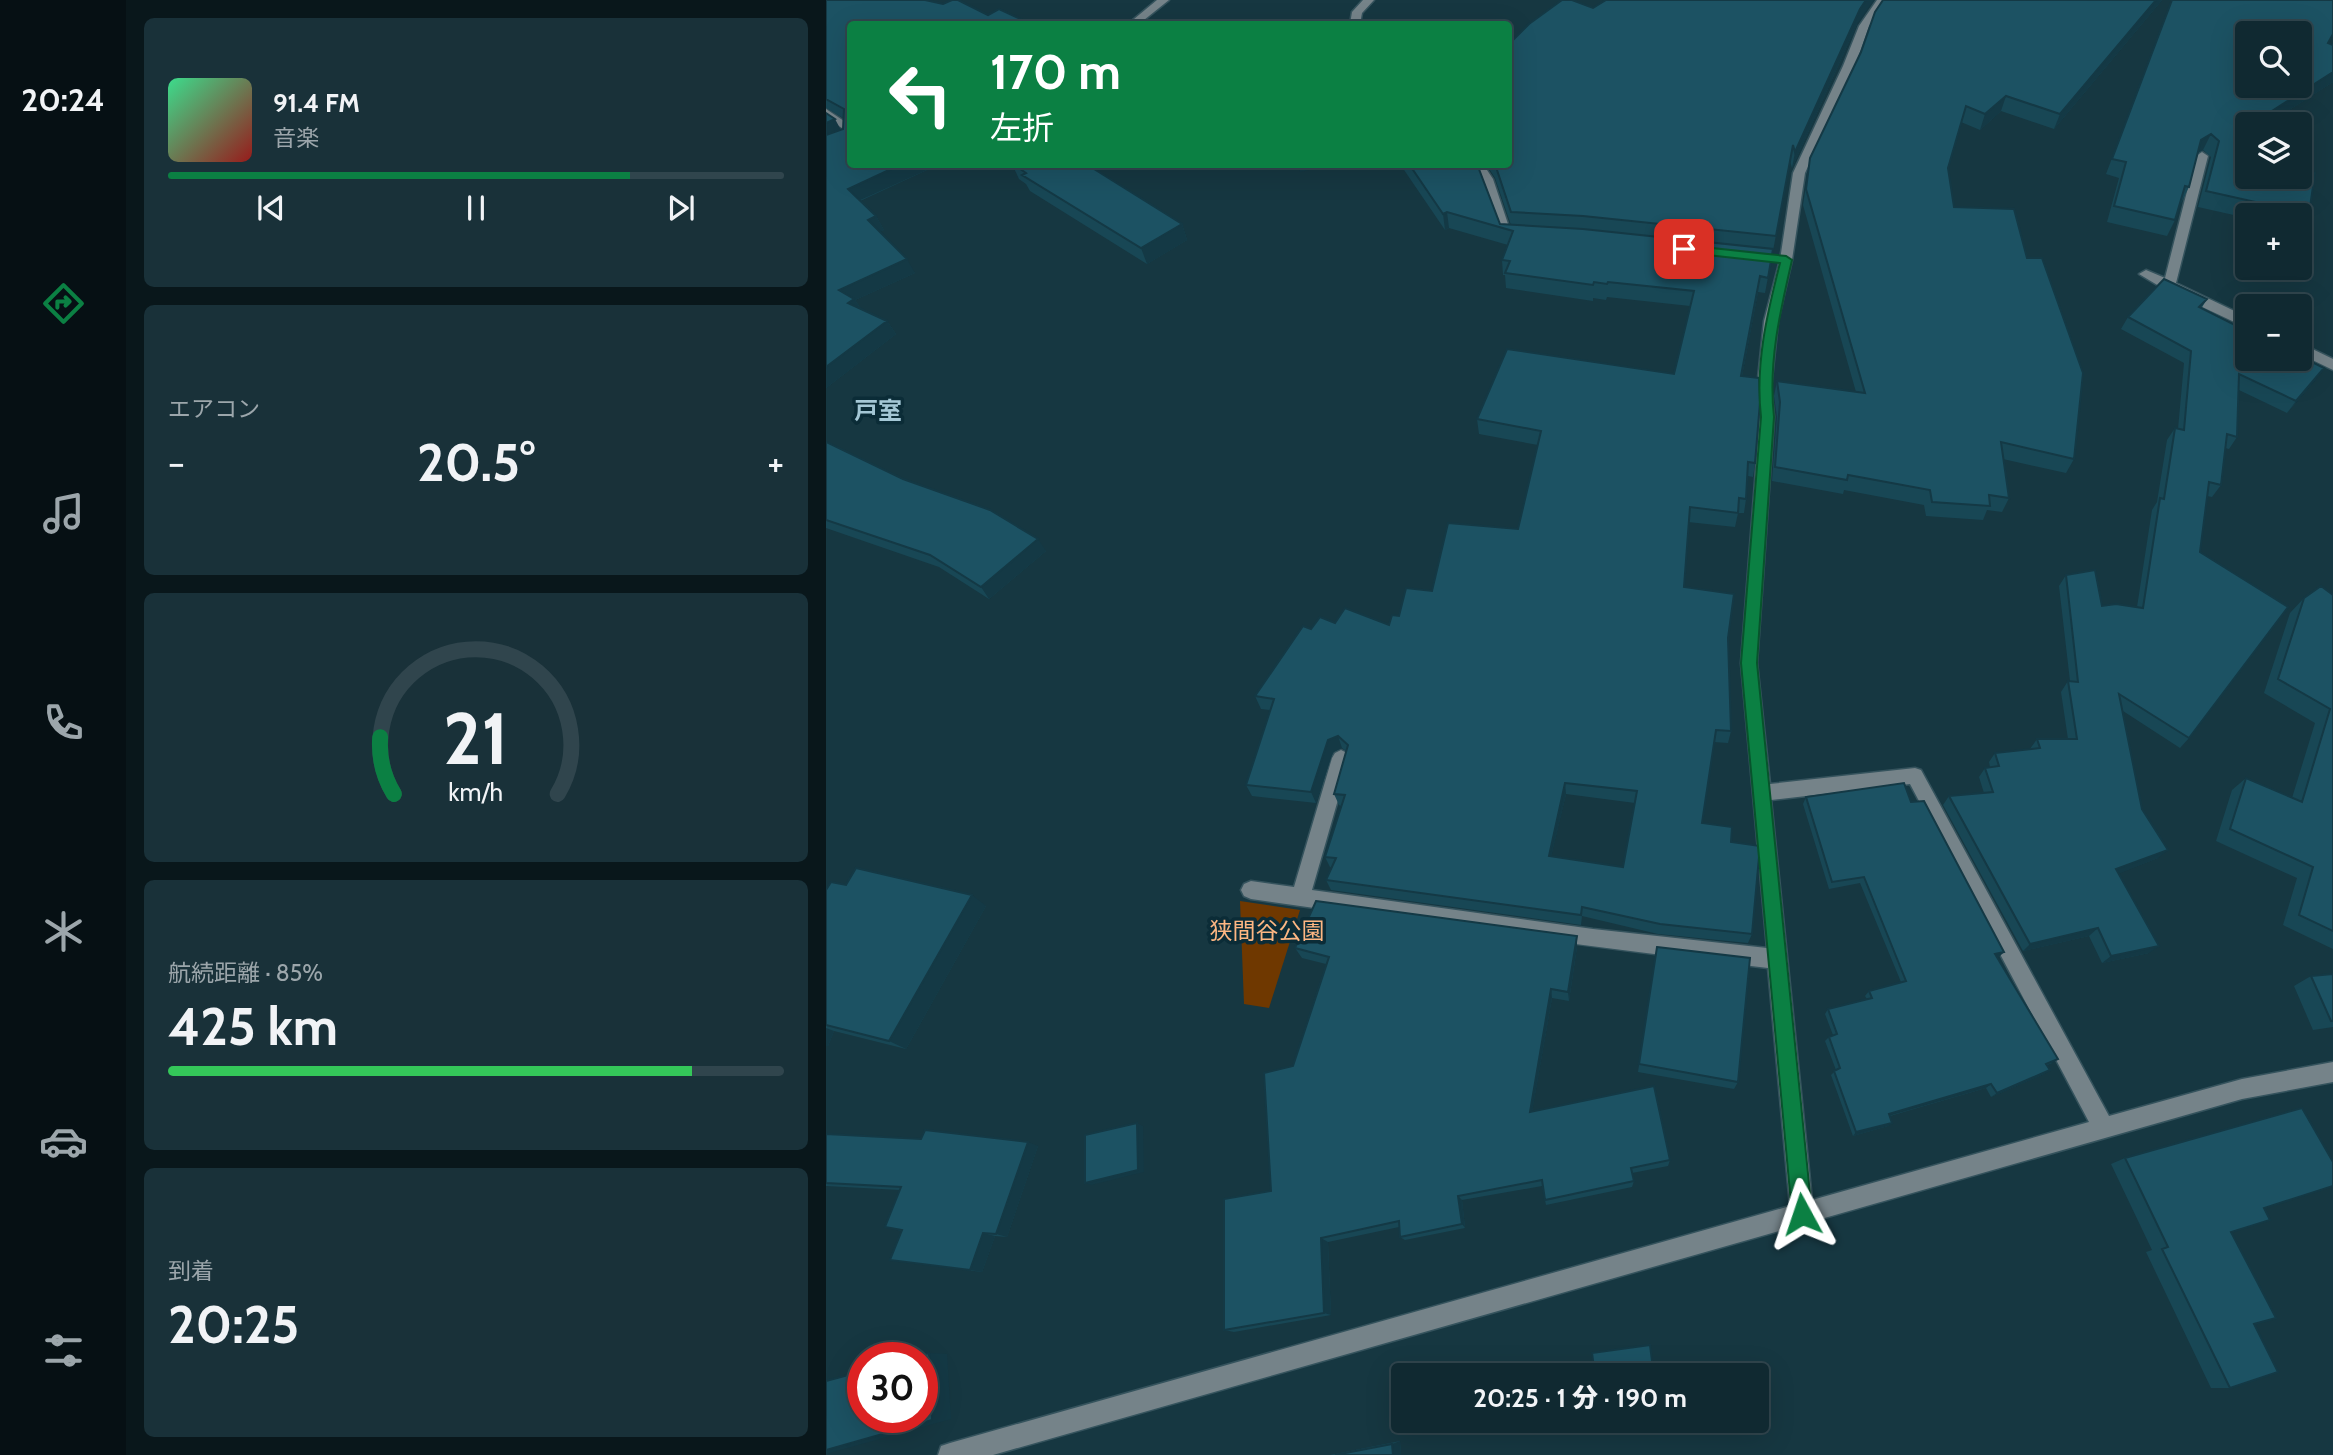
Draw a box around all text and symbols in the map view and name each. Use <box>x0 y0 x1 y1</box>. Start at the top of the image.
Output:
map controls <box>2235 21 2312 371</box>
button: search <box>2235 21 2312 98</box>
text: 170 m <box>990 42 1121 101</box>
icon: left <box>875 49 966 140</box>
text: 20:24 <box>21 80 105 119</box>
text: 91.4 FM <box>273 87 360 119</box>
text: 左折 <box>990 108 1054 147</box>
button: layers <box>2235 112 2312 189</box>
text: 音楽 <box>273 124 319 152</box>
icon: previous <box>252 189 290 227</box>
icon: pause <box>457 189 495 227</box>
icon: next <box>662 189 700 227</box>
button: + <box>2235 203 2312 280</box>
pin <box>1654 219 1714 279</box>
icon: arrive <box>1665 230 1703 268</box>
icon: directions <box>39 279 88 328</box>
button: − <box>2235 294 2312 371</box>
text: エアコン <box>168 395 260 423</box>
district label: 戸室 <box>854 396 902 425</box>
text: 20.5° <box>417 431 535 494</box>
text: − <box>168 439 185 486</box>
text: + <box>767 439 784 486</box>
icon: music <box>39 489 88 538</box>
text: 21 <box>443 694 509 782</box>
icon: phone <box>39 698 88 747</box>
text: km/h <box>449 776 503 806</box>
icon: climate <box>39 907 88 956</box>
park label: 狭間谷公園 <box>1210 917 1325 945</box>
text: 航続距離 · 85% <box>168 959 323 987</box>
text: 425 km <box>168 995 338 1058</box>
icon: car <box>39 1117 88 1166</box>
position arrow <box>1765 1177 1839 1251</box>
text: 到着 <box>168 1257 214 1285</box>
text: 20:25 <box>168 1293 299 1356</box>
icon: filters <box>39 1326 88 1375</box>
speed limit sign: 30 <box>847 1342 938 1433</box>
text: 20:25 · 1 分 · 190 m <box>1473 1382 1687 1414</box>

